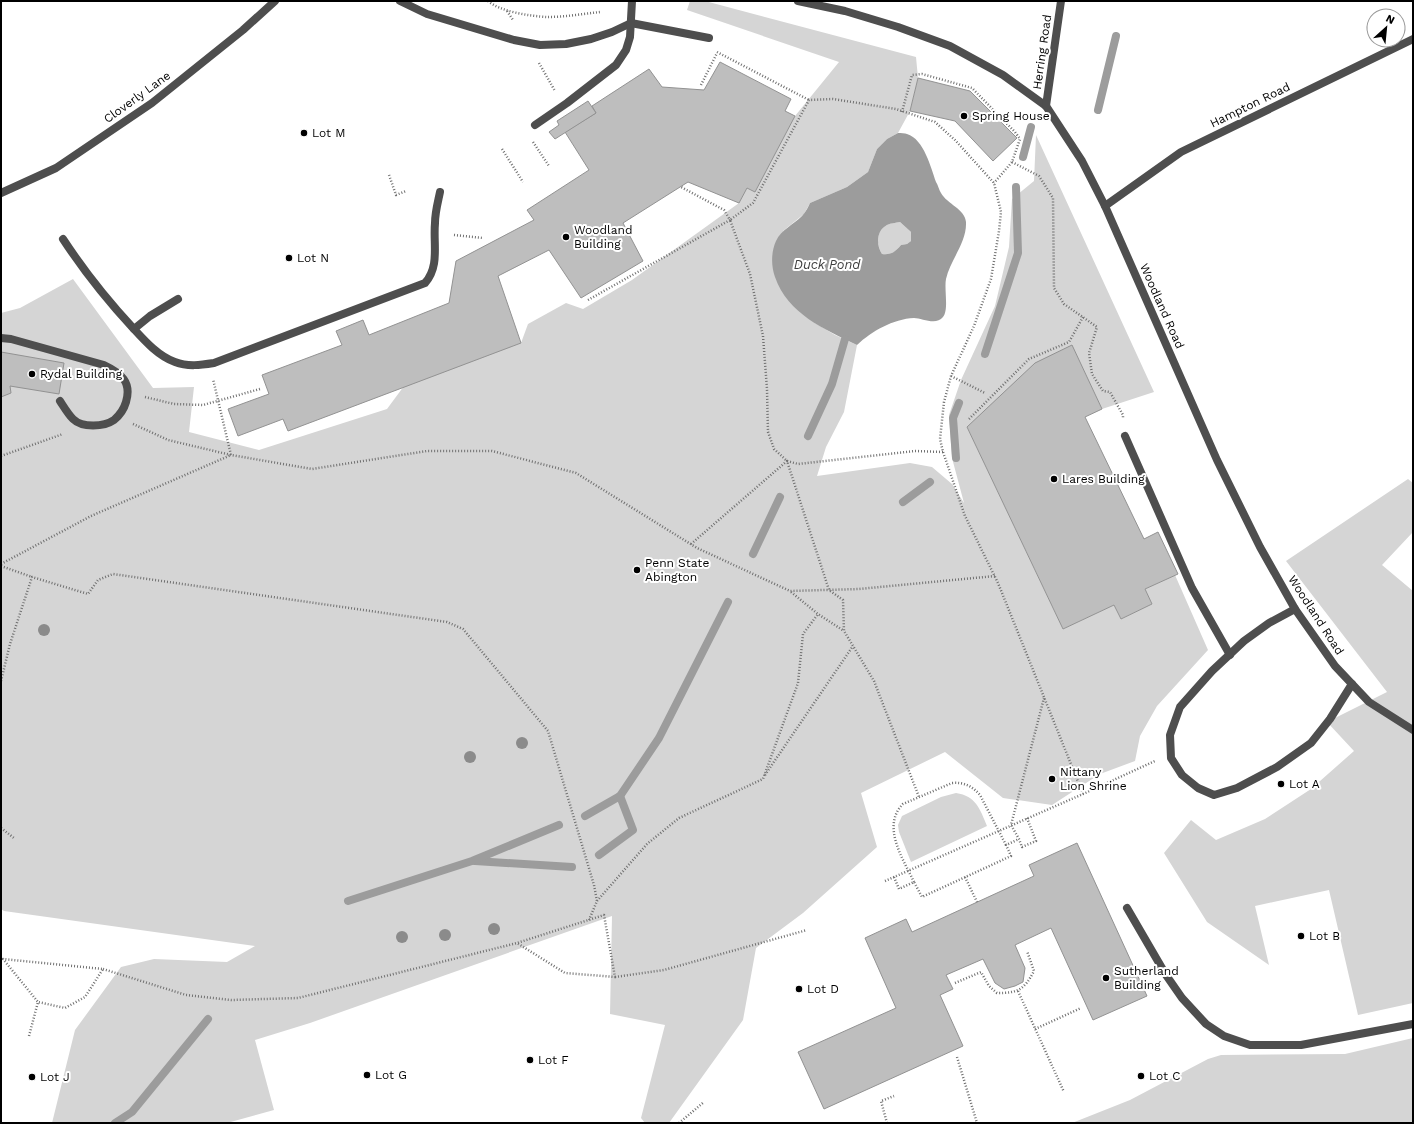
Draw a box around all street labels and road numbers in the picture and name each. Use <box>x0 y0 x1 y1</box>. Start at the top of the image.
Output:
street label: Herring Road <box>1030 13 1054 91</box>
street label: Cloverly Lane <box>101 68 173 126</box>
street label: Hampton Road <box>1208 80 1292 130</box>
street label: Woodland Road <box>1137 261 1187 351</box>
street label: Woodland Road <box>1285 573 1347 657</box>

